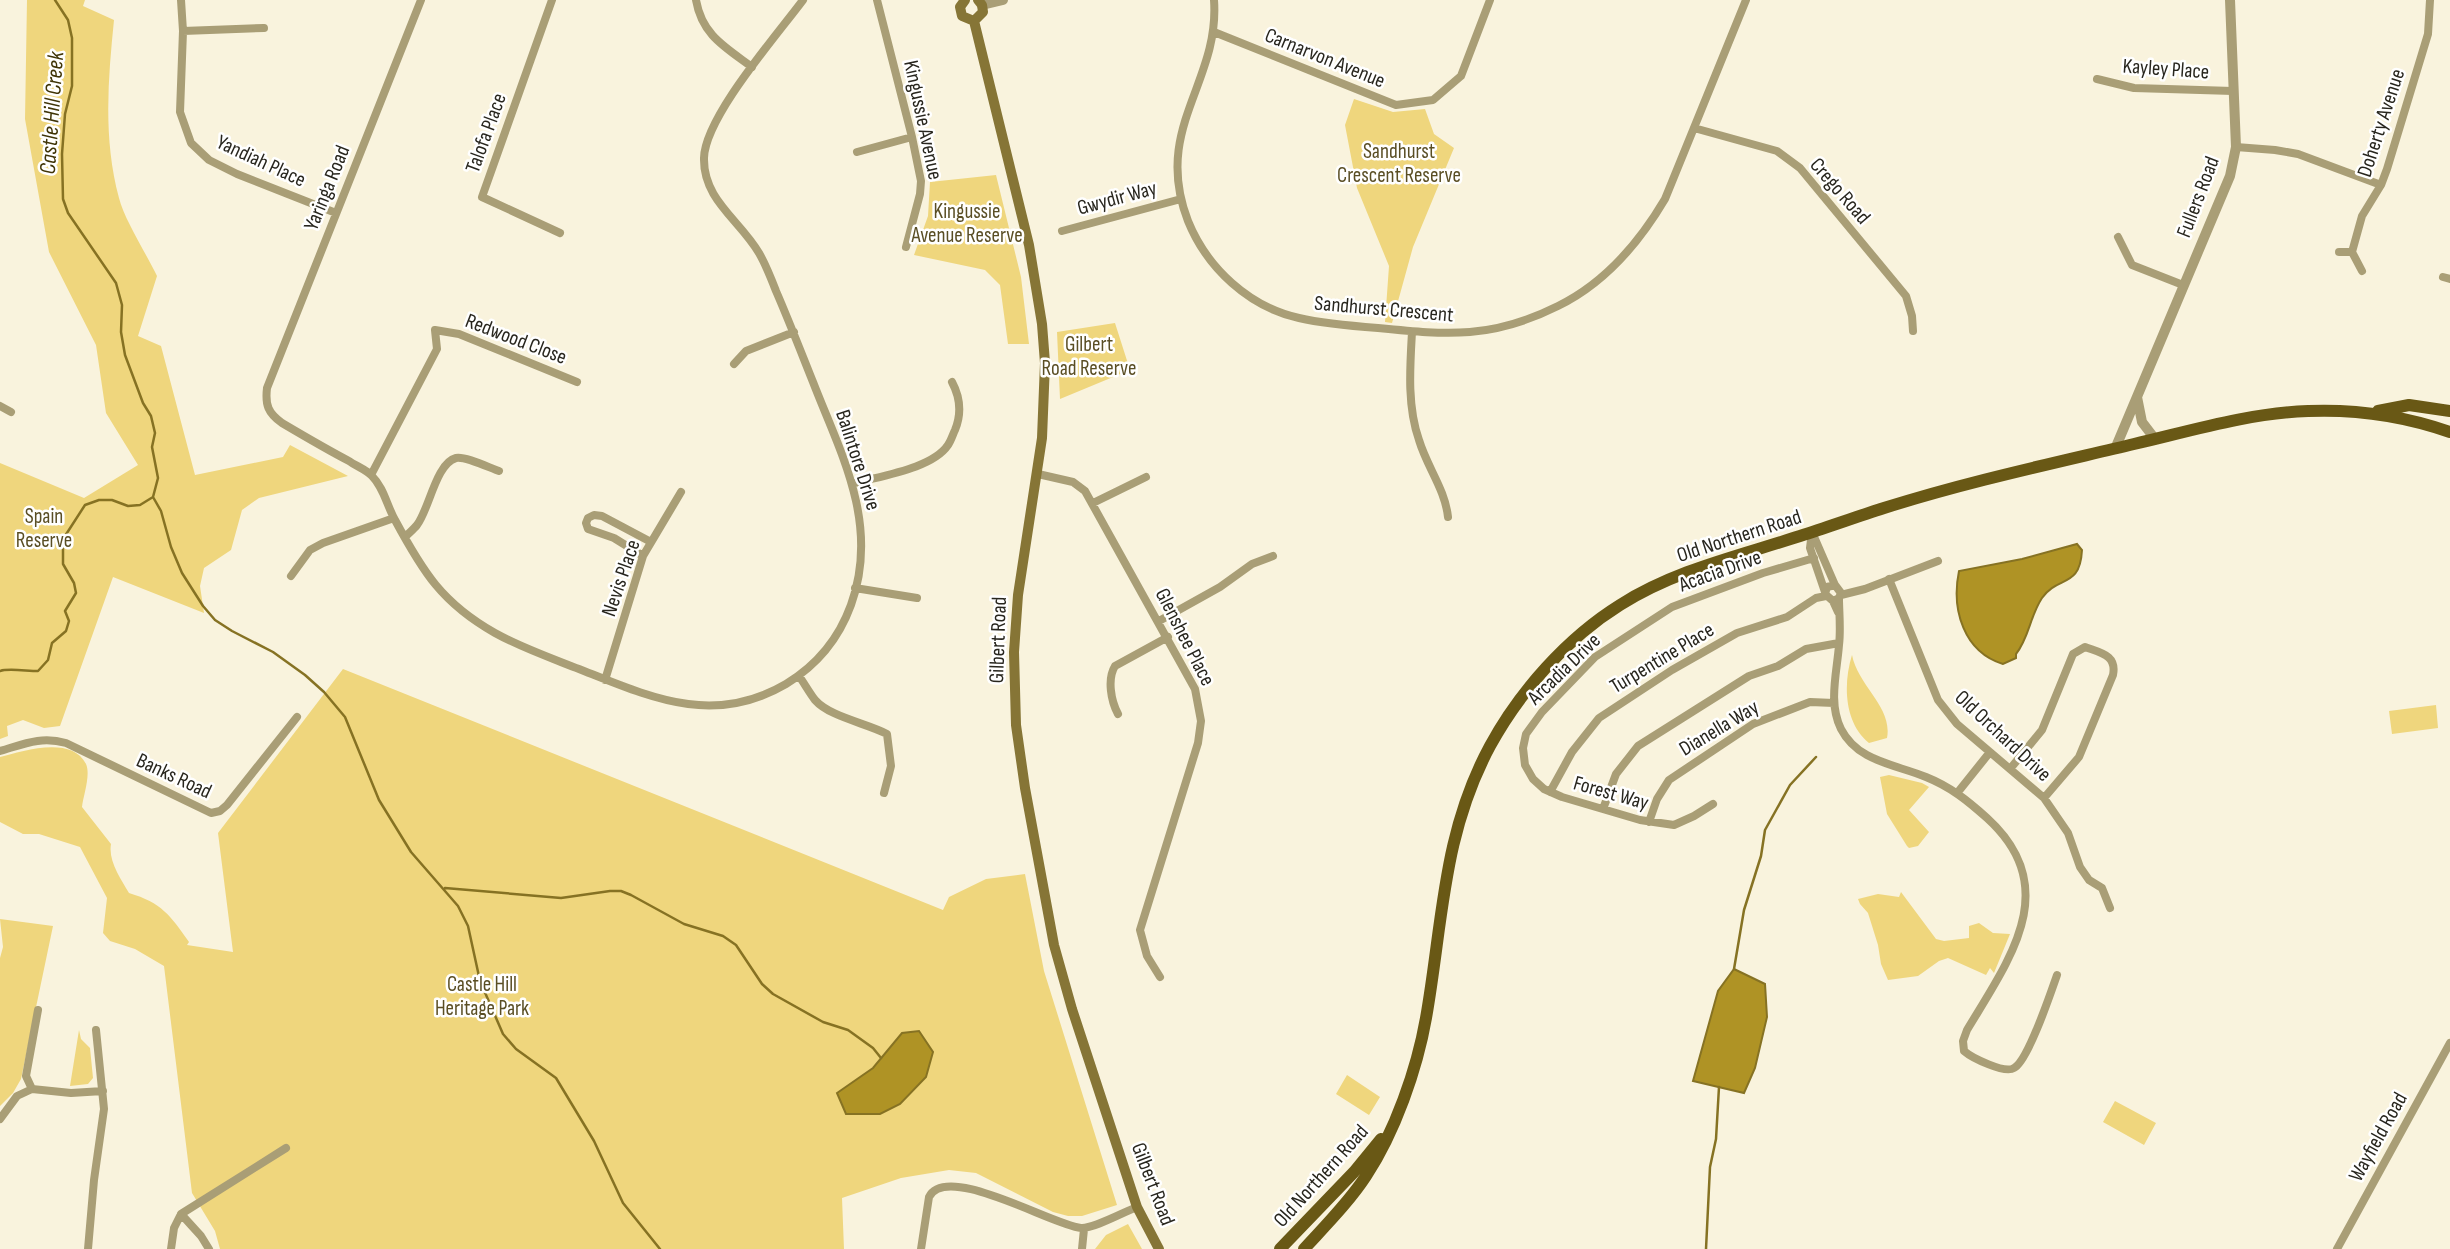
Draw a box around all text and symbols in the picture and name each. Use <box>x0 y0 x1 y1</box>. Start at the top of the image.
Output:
street label: Carnarvon Avenue <box>1261 23 1389 93</box>
water label: Castle Hill Creek <box>34 49 70 175</box>
street label: Kayley Place <box>2122 54 2210 84</box>
street label: Kingussie Avenue <box>898 58 948 182</box>
street label: Doherty Avenue <box>2352 66 2410 180</box>
street label: Talofa Place <box>460 90 512 176</box>
street label: Yandiah Place <box>212 129 310 193</box>
park label: Sandhurst Crescent Reserve <box>1337 139 1461 188</box>
street label: Yaringa Road <box>299 142 355 234</box>
street label: Crego Road <box>1804 153 1876 229</box>
street label: Fullers Road <box>2171 153 2225 241</box>
street label: Gwydir Way <box>1075 175 1159 221</box>
park label: Kingussie Avenue Reserve <box>910 199 1023 248</box>
street label: Sandhurst Crescent <box>1313 290 1455 328</box>
street label: Redwood Close <box>462 308 570 370</box>
park label: Gilbert Road Reserve <box>1042 332 1136 381</box>
street label: Balintore Drive <box>830 407 886 513</box>
park label: Spain Reserve <box>16 504 72 553</box>
street label: Old Northern Road <box>1674 504 1804 568</box>
street label: Nevis Place <box>596 536 646 620</box>
street label: Acacia Drive <box>1674 545 1765 598</box>
street label: Glenshee Place <box>1150 584 1220 690</box>
street label: Gilbert Road <box>984 596 1012 684</box>
street label: Turpentine Place <box>1606 617 1718 699</box>
street label: Arcadia Drive <box>1521 628 1606 711</box>
street label: Old Orchard Drive <box>1950 685 2056 787</box>
street label: Dianella Way <box>1675 695 1763 761</box>
street label: Banks Road <box>132 748 216 804</box>
street label: Forest Way <box>1571 770 1651 816</box>
park label: Castle Hill Heritage Park <box>435 972 529 1021</box>
street label: Wayfield Road <box>2343 1088 2413 1186</box>
street label: Old Northern Road <box>1268 1120 1374 1232</box>
street label: Gilbert Road <box>1126 1139 1180 1229</box>

